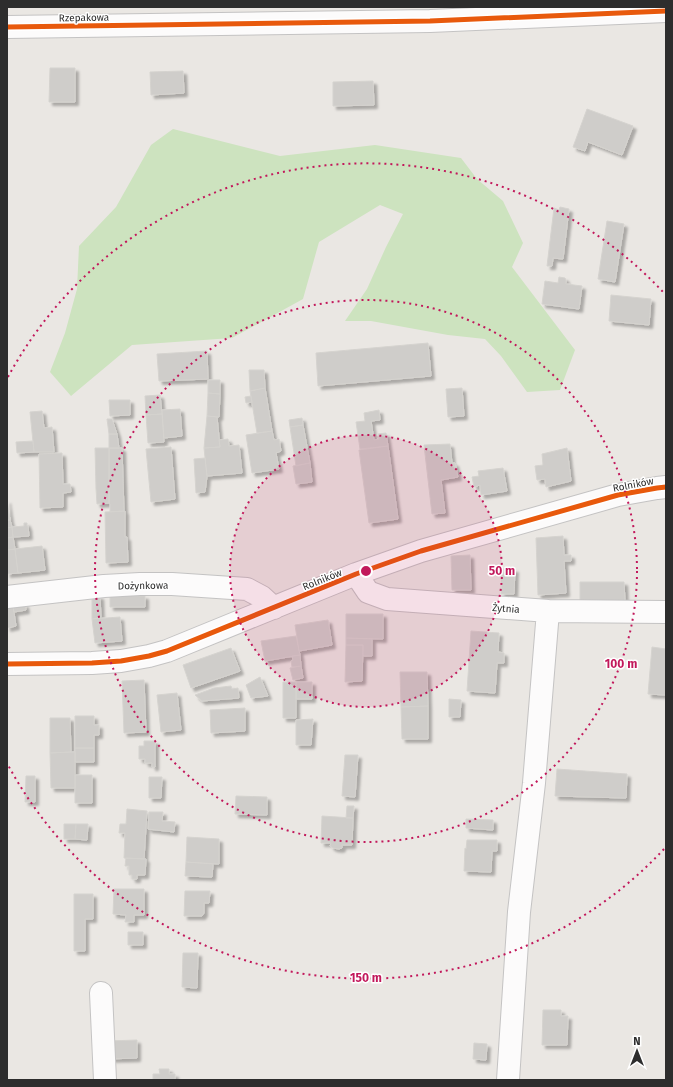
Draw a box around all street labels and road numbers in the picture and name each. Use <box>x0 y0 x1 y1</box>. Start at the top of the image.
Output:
street label: Rzepakowa <box>59 12 109 24</box>
street label: Rolników <box>612 475 655 495</box>
street label: Rolników <box>301 567 344 593</box>
street label: Dożynkowa <box>118 580 168 592</box>
street label: Żytnia <box>492 600 520 616</box>

